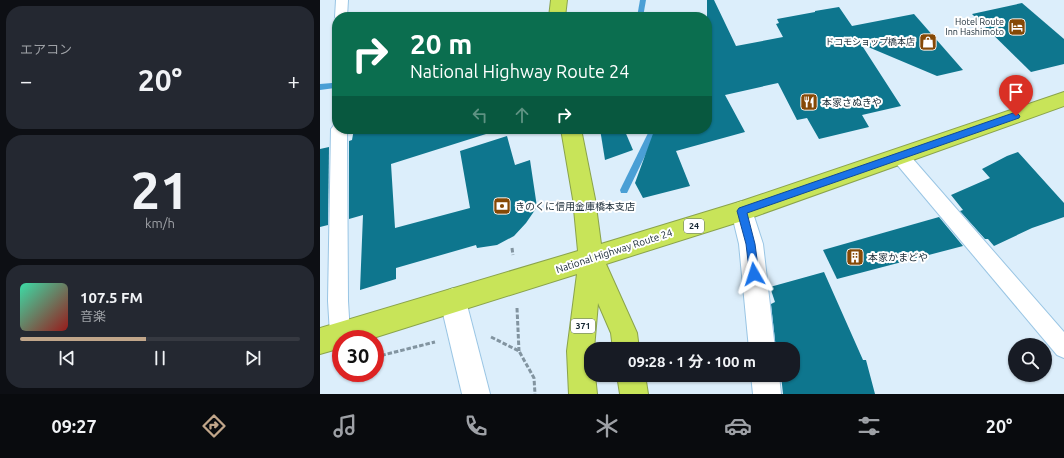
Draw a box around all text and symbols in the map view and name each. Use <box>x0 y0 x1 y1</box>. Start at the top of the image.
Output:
place label: Hotel Route Inn Hashimoto <box>945 17 1004 37</box>
hotel icon: Hotel Route Inn Hashimoto <box>1007 17 1027 37</box>
icon: right <box>344 28 396 80</box>
text: 20 m <box>410 28 472 59</box>
shop icon: ドコモショップ橋本店 <box>918 32 938 52</box>
place label: ドコモショップ橋本店 <box>825 37 915 47</box>
text: エアコン <box>20 42 72 56</box>
text: National Highway Route 24 <box>410 61 629 81</box>
text: 20° <box>138 63 182 97</box>
text: − <box>20 68 32 93</box>
text: + <box>288 68 300 93</box>
pin <box>999 75 1033 116</box>
icon: arrive <box>1005 81 1027 103</box>
restaurant icon: 本家さぬきや <box>799 92 819 112</box>
place label: 本家さぬきや <box>822 97 882 108</box>
icon: left <box>469 104 491 126</box>
icon: ahead <box>511 104 533 126</box>
icon: right <box>553 104 575 126</box>
text: 21 <box>131 161 189 219</box>
bank icon: きのくに信用金庫橋本支店 <box>492 196 512 216</box>
place label: きのくに信用金庫橋本支店 <box>515 201 635 212</box>
text: km/h <box>145 216 175 230</box>
road number: 24 <box>684 219 704 233</box>
street label: National Highway Route 24 <box>554 227 674 275</box>
building icon: 本家かまどや <box>845 247 865 267</box>
place label: 本家かまどや <box>868 252 928 263</box>
position arrow <box>733 253 775 295</box>
text: 107.5 FM <box>80 289 143 306</box>
text: 音楽 <box>80 309 106 323</box>
road number: 371 <box>571 319 595 333</box>
speed limit sign: 30 <box>332 330 384 382</box>
map controls <box>1008 338 1052 382</box>
button: search <box>1008 338 1052 382</box>
icon: previous <box>56 347 78 369</box>
icon: pause <box>149 347 171 369</box>
icon: next <box>242 347 264 369</box>
text: 09:28 · 1 分 · 100 m <box>628 353 756 370</box>
icon: directions <box>200 412 228 440</box>
icon: music <box>331 412 359 440</box>
icon: phone <box>462 412 490 440</box>
icon: climate <box>593 412 621 440</box>
icon: car <box>724 412 752 440</box>
icon: filters <box>855 412 883 440</box>
text: 09:27 <box>52 416 97 436</box>
text: 20° <box>986 416 1012 436</box>

